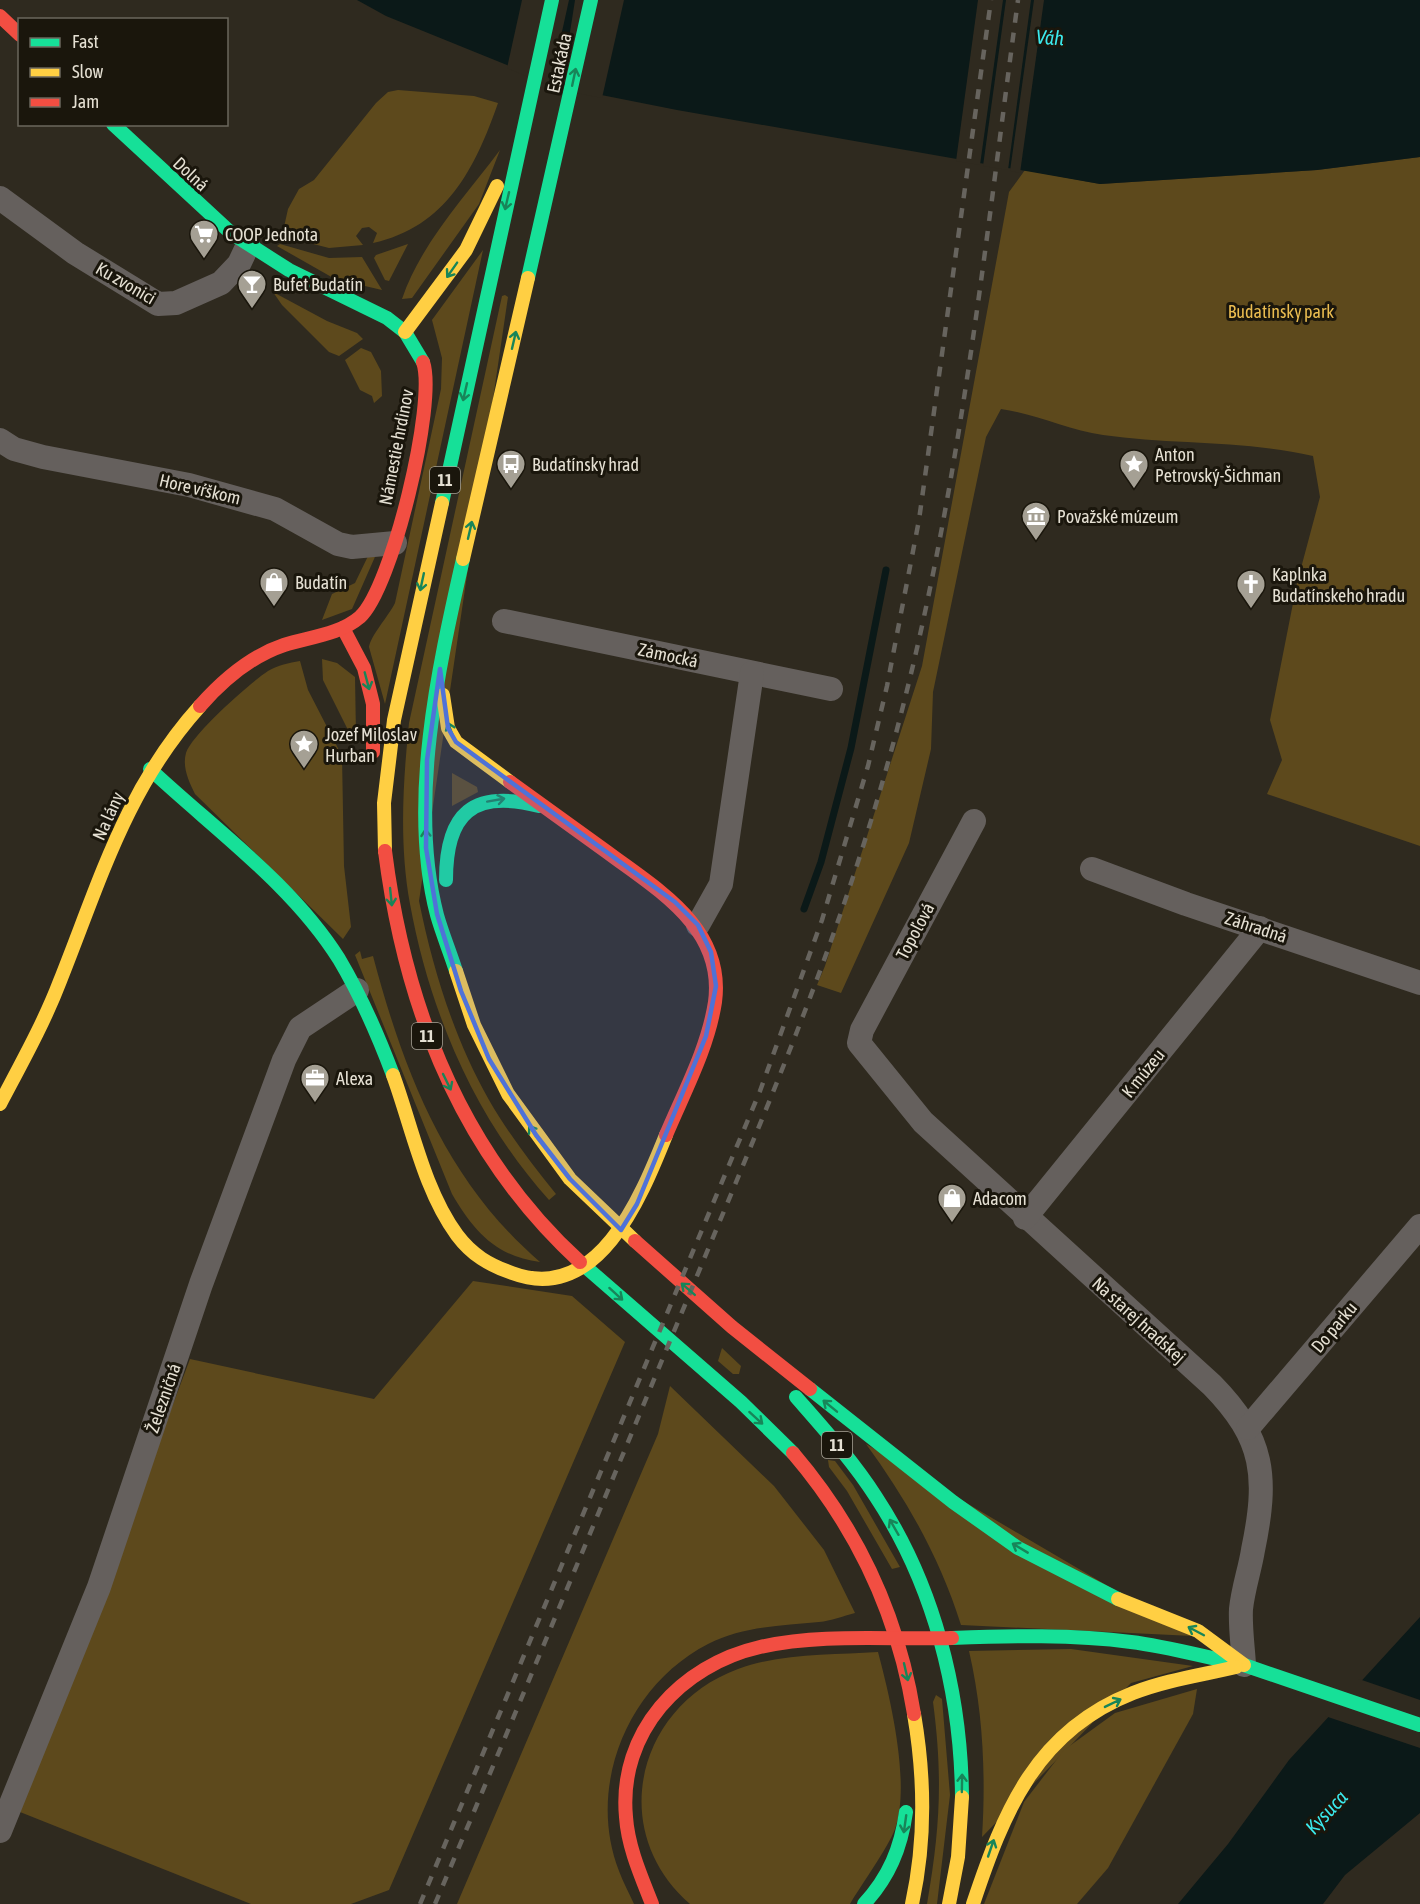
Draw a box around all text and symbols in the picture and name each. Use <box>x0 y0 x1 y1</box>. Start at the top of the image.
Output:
legend <box>18 18 228 126</box>
water label: Váh <box>1035 25 1065 49</box>
text: Fast <box>72 31 99 52</box>
street label: Estakáda <box>542 31 576 95</box>
text: Slow <box>72 61 103 82</box>
one-way arrow <box>569 67 581 86</box>
text: Jam <box>72 91 99 112</box>
street label: Dolná <box>169 153 213 195</box>
one-way arrow <box>501 191 512 211</box>
supermarket icon: COOP Jednota <box>188 218 220 260</box>
place label: COOP Jednota <box>225 224 318 245</box>
street label: Ku zvonici <box>92 257 160 309</box>
one-way arrow <box>446 261 458 278</box>
bar icon: Bufet Budatín <box>236 268 268 310</box>
place label: Bufet Budatín <box>273 274 363 295</box>
park label: Budatínsky park <box>1228 301 1334 322</box>
one-way arrow <box>509 331 520 350</box>
one-way arrow <box>458 382 470 401</box>
street label: Námestie hrdinov <box>374 387 418 507</box>
place label: Anton Petrovský-Šichman <box>1155 444 1281 486</box>
bus stop icon: Budatínsky hrad <box>495 448 527 490</box>
place icon: Anton Petrovský-Šichman <box>1118 448 1150 490</box>
place label: Budatínsky hrad <box>532 454 639 475</box>
road number: 11 <box>430 467 460 493</box>
street label: Hore vŕškom <box>157 469 243 509</box>
museum icon: Považské múzeum <box>1020 500 1052 542</box>
place label: Považské múzeum <box>1057 506 1178 527</box>
one-way arrow <box>465 521 477 540</box>
place label: Kaplnka Budatínskeho hradu <box>1272 564 1405 606</box>
shop icon: Budatín <box>258 566 290 608</box>
church icon: Kaplnka Budatínskeho hradu <box>1235 568 1267 610</box>
place label: Budatín <box>295 572 347 593</box>
one-way arrow <box>416 572 428 591</box>
street label: Zámocká <box>636 638 700 672</box>
one-way arrow <box>362 671 373 690</box>
one-way arrow <box>445 722 456 741</box>
place label: Jozef Miloslav Hurban <box>325 724 417 766</box>
place icon: Jozef Miloslav Hurban <box>288 728 320 770</box>
street label: Na lány <box>88 789 128 843</box>
one-way arrow <box>485 794 505 805</box>
one-way arrow <box>421 829 432 849</box>
one-way arrow <box>386 886 397 906</box>
street label: Topoľová <box>891 899 939 963</box>
street label: Záhradná <box>1222 907 1290 947</box>
road number: 11 <box>412 1023 442 1049</box>
street label: K múzeu <box>1117 1045 1169 1101</box>
office icon: Alexa <box>299 1062 331 1104</box>
place label: Alexa <box>336 1068 373 1089</box>
one-way arrow <box>442 1073 454 1091</box>
one-way arrow <box>528 1125 540 1141</box>
shop icon: Adacom <box>936 1182 968 1224</box>
place label: Adacom <box>973 1188 1027 1209</box>
street label: Na starej hradskej <box>1088 1273 1190 1367</box>
one-way arrow <box>681 1282 696 1296</box>
one-way arrow <box>609 1287 624 1301</box>
street label: Do parku <box>1307 1297 1361 1357</box>
street label: Železničná <box>141 1360 185 1436</box>
one-way arrow <box>823 1400 839 1413</box>
one-way arrow <box>749 1411 764 1425</box>
road number: 11 <box>822 1432 852 1458</box>
one-way arrow <box>887 1519 899 1536</box>
one-way arrow <box>1012 1542 1029 1554</box>
one-way arrow <box>1187 1625 1205 1637</box>
one-way arrow <box>901 1661 912 1681</box>
one-way arrow <box>1104 1697 1122 1709</box>
one-way arrow <box>957 1774 968 1794</box>
water label: Kysuca <box>1300 1786 1352 1838</box>
one-way arrow <box>899 1813 910 1833</box>
one-way arrow <box>987 1839 998 1858</box>

